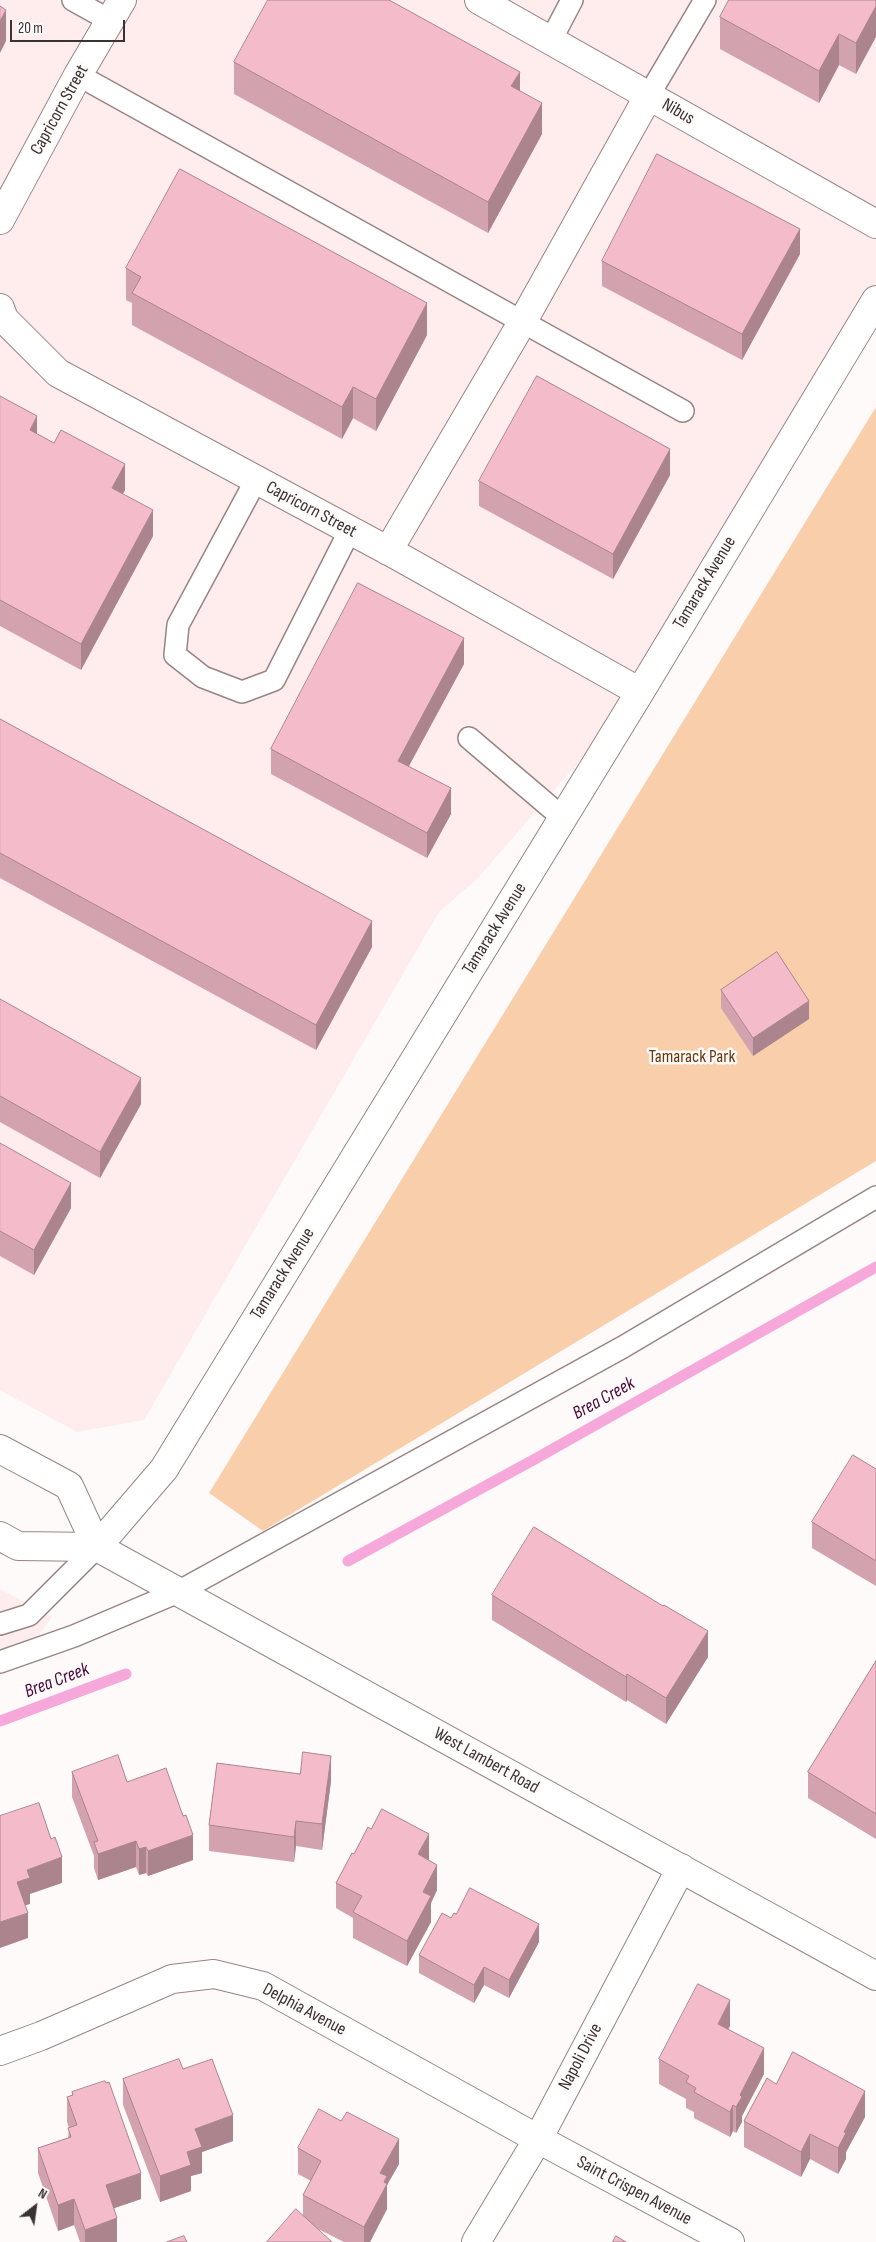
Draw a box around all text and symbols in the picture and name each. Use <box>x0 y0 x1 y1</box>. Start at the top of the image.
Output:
scale bar <box>12 10 128 42</box>
text: 20 m <box>18 19 43 38</box>
street label: Capricorn Street <box>26 61 94 159</box>
street label: Nibus <box>658 94 698 130</box>
street label: Capricorn Street <box>262 477 360 543</box>
street label: Tamarack Avenue <box>669 533 741 633</box>
street label: Tamarack Avenue <box>458 879 532 979</box>
park label: Tamarack Park <box>649 1046 735 1068</box>
street label: Tamarack Avenue <box>246 1224 320 1324</box>
water label: Brea Creek <box>569 1373 639 1425</box>
water label: Brea Creek <box>21 1658 93 1704</box>
street label: West Lambert Road <box>430 1723 542 1799</box>
street label: Delphia Avenue <box>258 1979 350 2041</box>
street label: Napoli Drive <box>554 2020 608 2094</box>
street label: Saint Crispen Avenue <box>573 2152 695 2230</box>
north arrow <box>10 2182 60 2232</box>
text: N <box>35 2184 50 2203</box>

